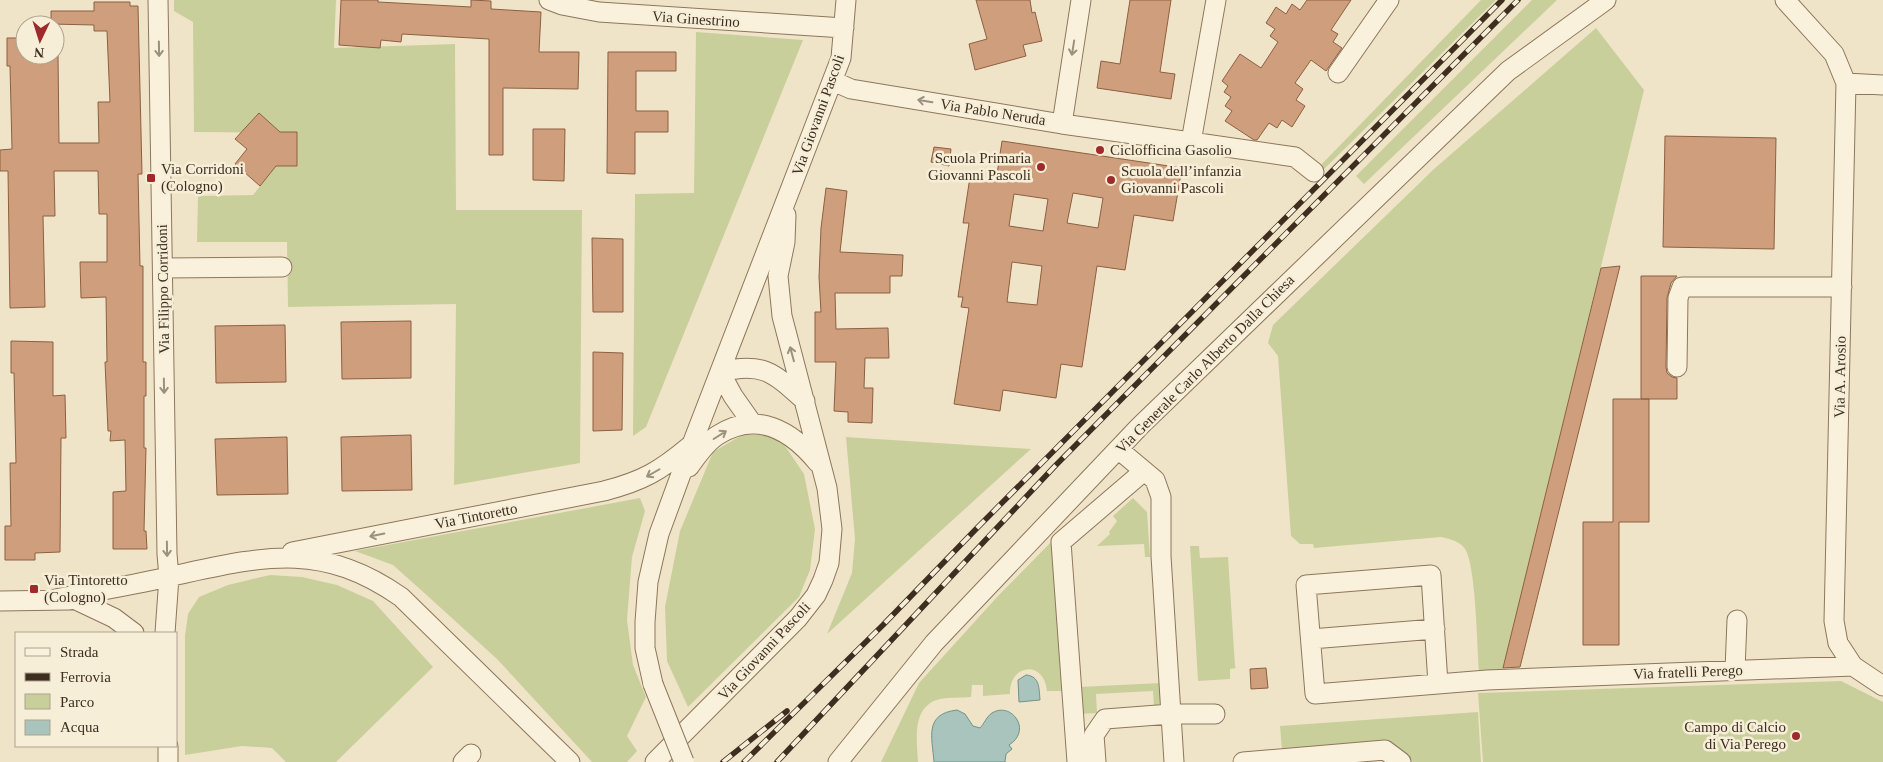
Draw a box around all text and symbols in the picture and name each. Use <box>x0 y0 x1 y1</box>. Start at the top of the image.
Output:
street label: Via Ginestrino <box>652 8 740 30</box>
north arrow <box>15 15 65 65</box>
one-way arrow <box>154 40 164 56</box>
one-way arrow <box>1068 40 1078 56</box>
text: N <box>34 45 45 60</box>
street label: Via Giovanni Pascoli <box>789 52 847 178</box>
one-way arrow <box>917 96 933 106</box>
street label: Via Pablo Neruda <box>939 96 1047 128</box>
place label: Ciclofficina Gasolio <box>1110 142 1232 158</box>
marker: Ciclofficina Gasolio <box>1094 144 1106 156</box>
place label: Scuola Primaria Giovanni Pascoli <box>928 150 1031 183</box>
place label: Via Corridoni (Cologno) <box>161 161 244 195</box>
marker: Scuola Primaria Giovanni Pascoli <box>1035 161 1047 173</box>
place label: Scuola dell’infanzia Giovanni Pascoli <box>1121 163 1242 196</box>
marker: Via Corridoni (Cologno) <box>145 172 157 184</box>
marker: Scuola dell’infanzia Giovanni Pascoli <box>1105 174 1117 186</box>
street label: Via Filippo Corridoni <box>154 224 172 354</box>
street label: Via Generale Carlo Alberto Dalla Chiesa <box>1113 271 1298 456</box>
street label: Via A. Arosio <box>1831 336 1849 418</box>
one-way arrow <box>787 346 796 362</box>
one-way arrow <box>160 378 169 394</box>
one-way arrow <box>713 429 727 440</box>
one-way arrow <box>646 468 660 478</box>
street label: Via Tintoretto <box>433 500 519 532</box>
one-way arrow <box>369 531 385 541</box>
one-way arrow <box>162 540 172 556</box>
place label: Via Tintoretto (Cologno) <box>44 572 128 606</box>
marker: Via Tintoretto (Cologno) <box>28 583 40 595</box>
street label: Via Giovanni Pascoli <box>715 599 813 703</box>
legend <box>15 632 178 747</box>
text: Strada <box>60 644 99 660</box>
street label: Via fratelli Perego <box>1633 662 1743 682</box>
text: Ferrovia <box>60 669 111 685</box>
text: Parco <box>60 694 94 710</box>
text: Acqua <box>60 719 99 735</box>
place label: Campo di Calcio di Via Perego <box>1684 719 1786 752</box>
marker: Campo di Calcio di Via Perego <box>1790 730 1802 742</box>

